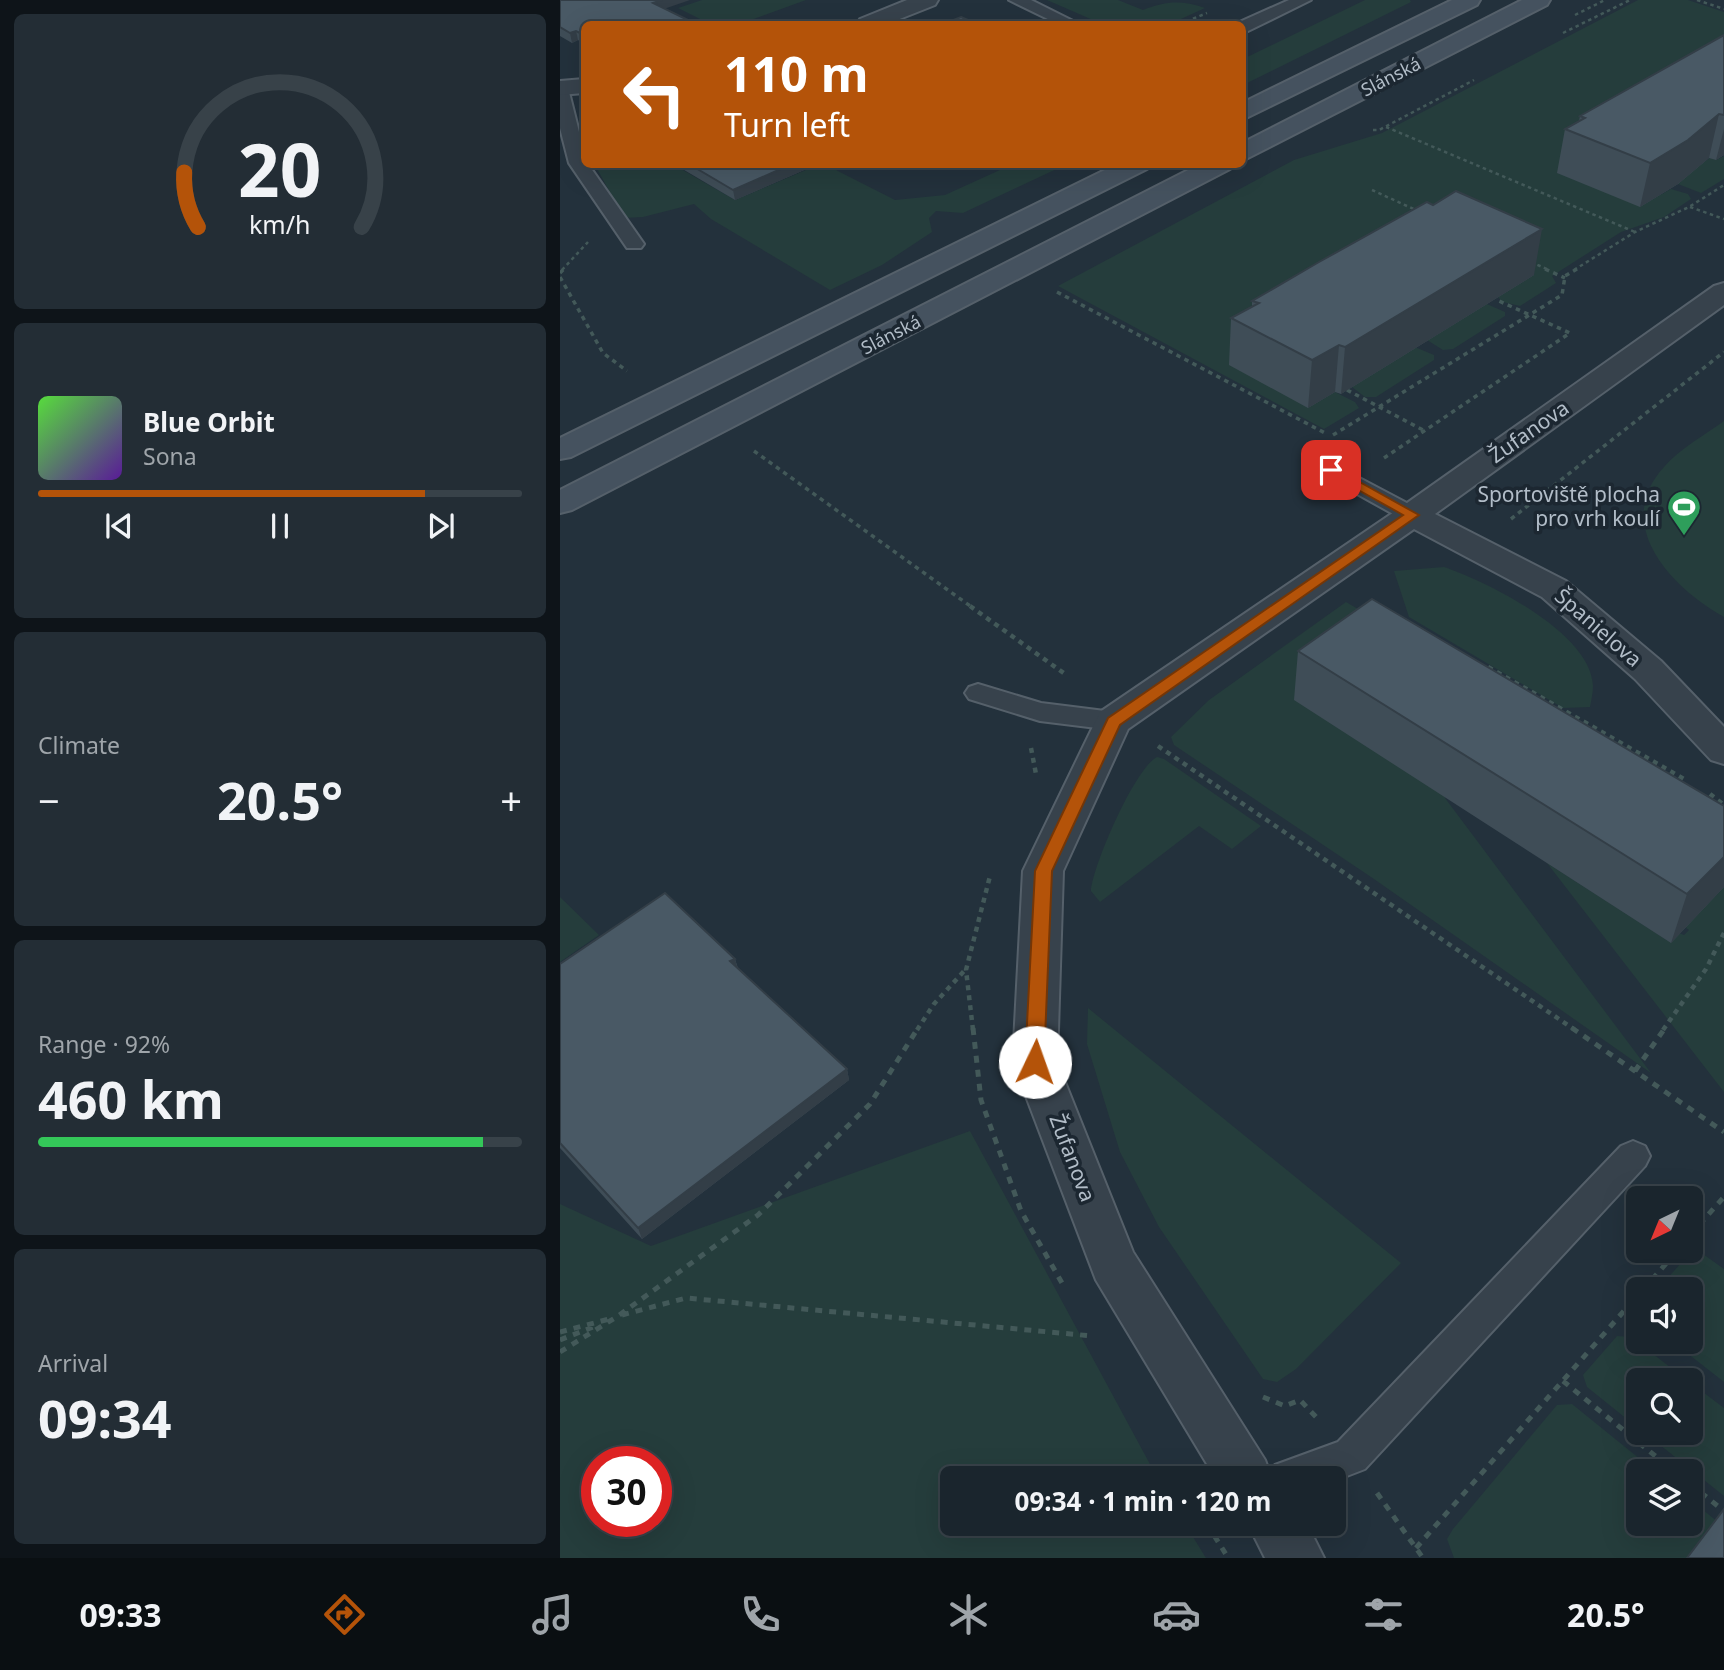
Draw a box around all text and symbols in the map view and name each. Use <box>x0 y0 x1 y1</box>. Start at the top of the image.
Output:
text: 110 m <box>724 40 869 106</box>
icon: left <box>609 49 700 140</box>
street label: Slánská <box>1357 51 1425 101</box>
text: Turn left <box>724 103 850 146</box>
text: 20 <box>238 120 322 219</box>
text: km/h <box>249 207 311 241</box>
street label: Slánská <box>857 309 925 359</box>
street label: Žufanova <box>1483 393 1574 469</box>
text: Blue Orbit <box>143 404 275 440</box>
text: Sona <box>143 440 197 472</box>
pin <box>1301 440 1361 500</box>
icon: arrive <box>1312 451 1350 489</box>
place label: Sportoviště plocha pro vrh koulí <box>1477 480 1661 532</box>
sports icon: Sportoviště plocha pro vrh koulí <box>1665 488 1703 537</box>
icon: previous <box>100 507 138 545</box>
icon: pause <box>261 507 299 545</box>
icon: next <box>422 507 460 545</box>
street label: Španielova <box>1549 582 1648 673</box>
text: Climate <box>38 729 120 761</box>
text: 20.5° <box>217 764 343 835</box>
text: − <box>38 774 60 826</box>
text: + <box>500 774 522 826</box>
position arrow <box>998 1025 1072 1099</box>
text: Range · 92% <box>38 1028 170 1060</box>
text: 460 km <box>38 1063 224 1134</box>
street label: Žufanova <box>1043 1110 1102 1205</box>
north arrow <box>1626 1186 1703 1264</box>
map controls <box>1626 1186 1703 1536</box>
button: sound <box>1626 1277 1703 1354</box>
text: Arrival <box>38 1347 108 1379</box>
button: search <box>1626 1368 1703 1445</box>
text: 09:34 <box>38 1382 172 1453</box>
speed limit sign: 30 <box>581 1446 672 1537</box>
button: layers <box>1626 1459 1703 1536</box>
text: 09:34 · 1 min · 120 m <box>1015 1483 1271 1519</box>
icon: directions <box>320 1590 369 1639</box>
icon: music <box>528 1590 577 1639</box>
icon: phone <box>736 1590 785 1639</box>
icon: climate <box>944 1590 993 1639</box>
icon: car <box>1152 1590 1201 1639</box>
icon: filters <box>1359 1590 1408 1639</box>
text: 09:33 <box>79 1593 162 1636</box>
text: 20.5° <box>1567 1593 1645 1636</box>

